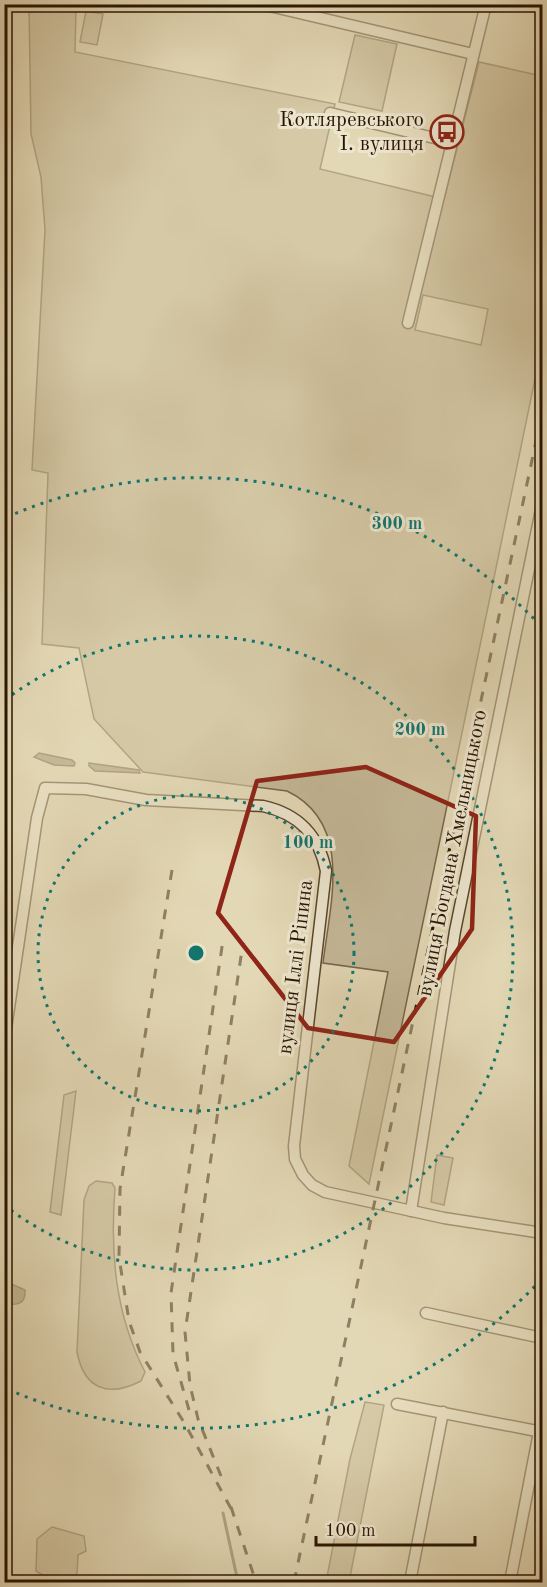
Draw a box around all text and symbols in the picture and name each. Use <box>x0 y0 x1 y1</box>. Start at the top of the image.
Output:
place label: Котляревського І. вулиця <box>279 110 424 155</box>
bus stop icon: Котляревського І. вулиця <box>429 114 465 150</box>
text: 300 m <box>372 515 422 533</box>
street label: вулиця Богдана Хмельницького <box>415 708 491 998</box>
text: 200 m <box>395 721 445 739</box>
text: 100 m <box>283 834 333 852</box>
street label: вулиця Іллі Ріпина <box>275 878 317 1056</box>
centre of rings <box>186 943 206 963</box>
scale bar <box>316 1509 475 1547</box>
text: 100 m <box>325 1522 376 1540</box>

